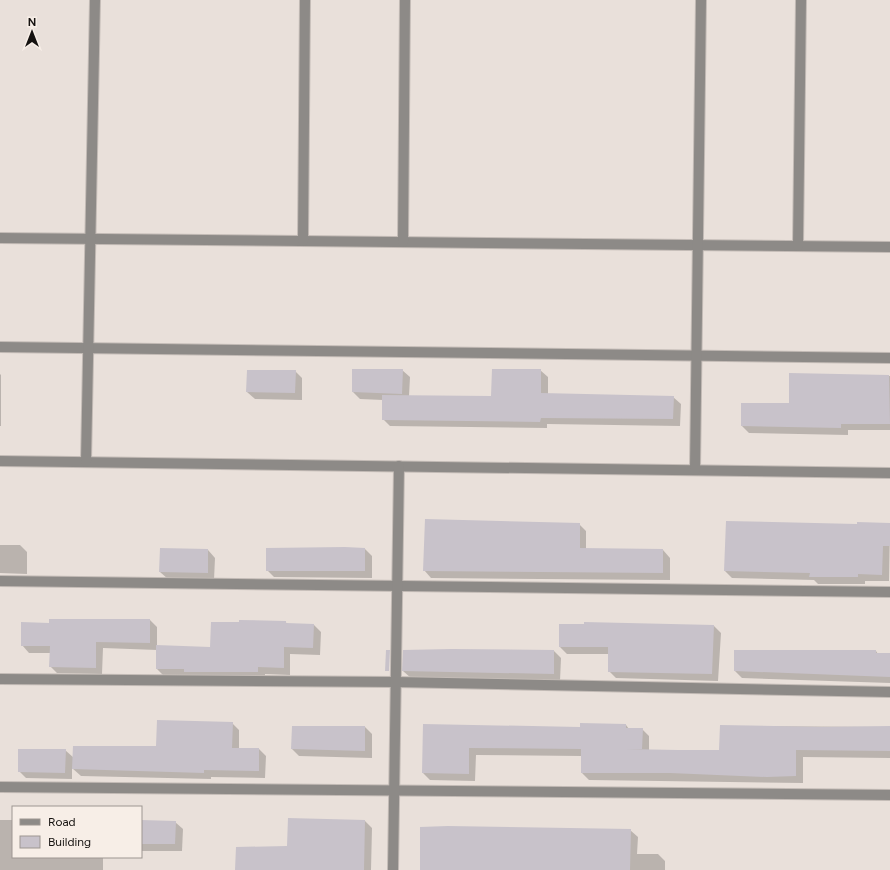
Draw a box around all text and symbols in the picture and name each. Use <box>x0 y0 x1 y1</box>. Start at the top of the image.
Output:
north arrow <box>12 12 52 52</box>
text: N <box>28 16 36 29</box>
legend <box>12 806 142 858</box>
text: Road <box>48 815 76 829</box>
text: Building <box>48 835 91 849</box>

